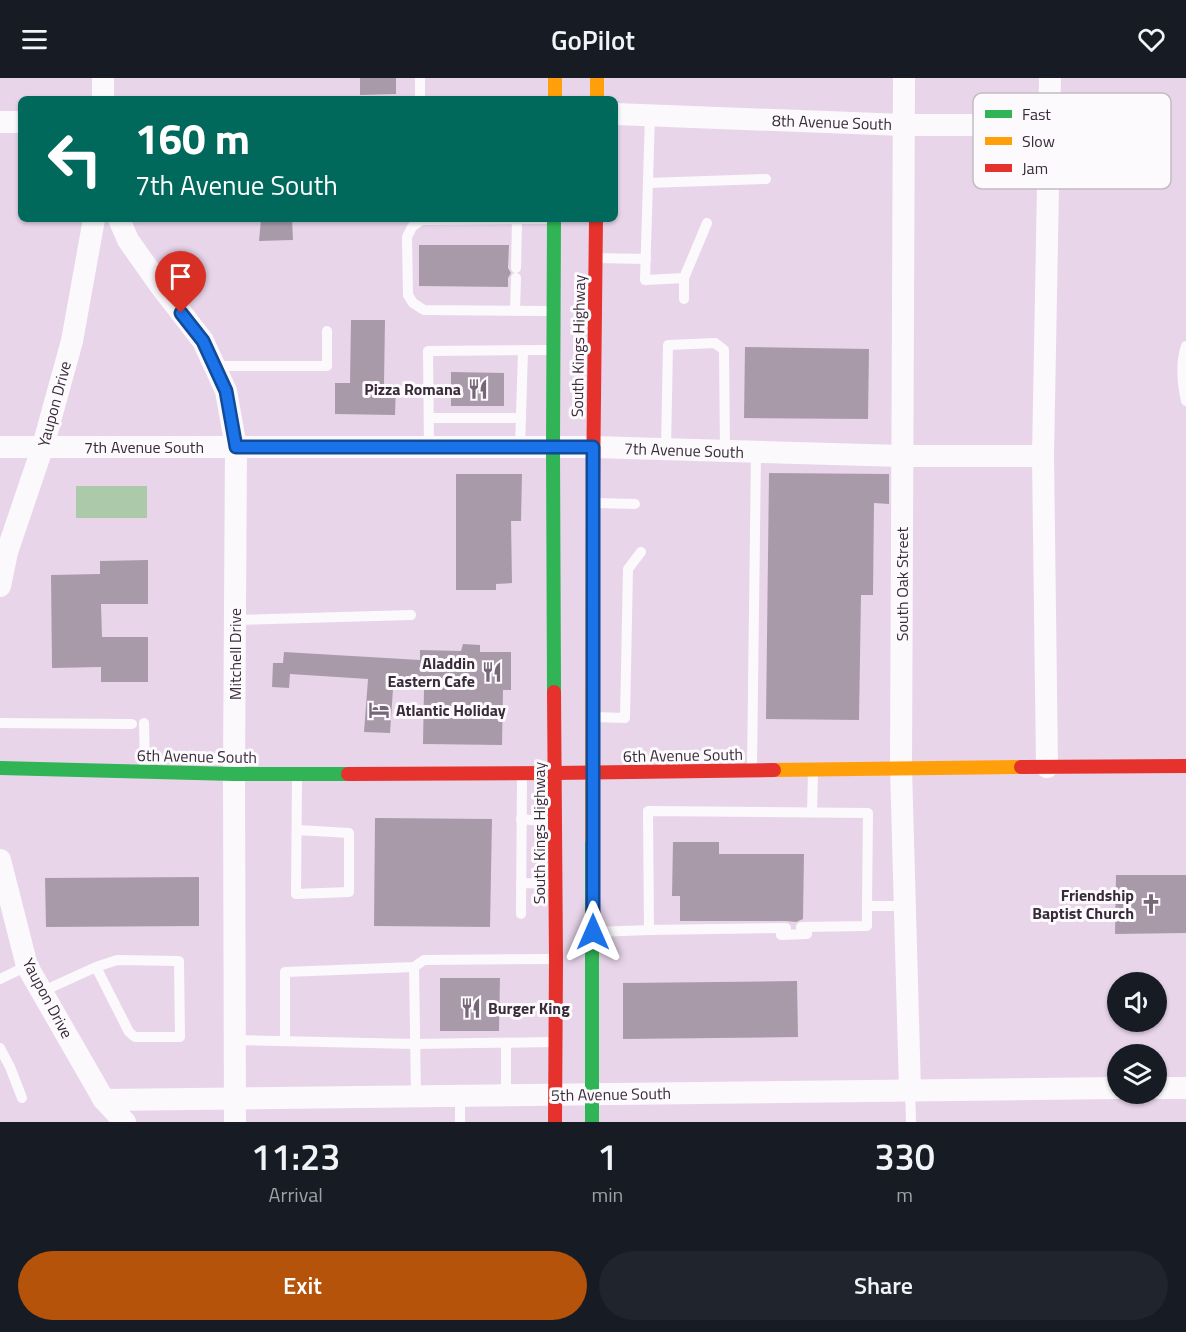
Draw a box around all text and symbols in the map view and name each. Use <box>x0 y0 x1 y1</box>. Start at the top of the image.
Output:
text: GoPilot <box>551 19 635 60</box>
icon: menu <box>18 23 51 56</box>
icon: heart <box>1135 23 1168 56</box>
legend <box>973 93 1171 189</box>
text: Fast <box>1022 102 1051 126</box>
text: 160 m <box>135 106 250 170</box>
street label: 8th Avenue South <box>772 108 892 136</box>
icon: left <box>36 120 114 198</box>
text: Slow <box>1022 129 1055 153</box>
text: Jam <box>1022 156 1048 180</box>
text: 7th Avenue South <box>135 164 338 205</box>
pin <box>155 251 206 313</box>
icon: arrive <box>164 260 197 293</box>
street label: South Kings Highway <box>565 274 591 417</box>
street label: Yaupon Drive <box>31 358 77 450</box>
place label: Pizza Romana <box>364 377 461 401</box>
restaurant icon: Pizza Romana <box>466 377 490 401</box>
street label: 7th Avenue South <box>84 435 204 459</box>
street label: 7th Avenue South <box>624 436 744 464</box>
street label: South Oak Street <box>890 526 914 641</box>
street label: Mitchell Drive <box>223 608 247 700</box>
place label: Aladdin Eastern Cafe <box>387 651 475 693</box>
restaurant icon: Aladdin Eastern Cafe <box>480 660 504 684</box>
hotel icon: Atlantic Holiday <box>367 698 391 722</box>
place label: Atlantic Holiday <box>396 698 506 722</box>
street label: 6th Avenue South <box>623 742 743 768</box>
street label: 6th Avenue South <box>137 743 257 769</box>
street label: South Kings Highway <box>527 761 551 904</box>
place label: Friendship Baptist Church <box>1032 883 1134 925</box>
church icon: Friendship Baptist Church <box>1139 892 1163 916</box>
position arrow <box>561 900 625 964</box>
street label: Yaupon Drive <box>17 953 79 1043</box>
map controls <box>1107 972 1167 1104</box>
button: sound <box>1107 972 1167 1032</box>
restaurant icon: Burger King <box>459 996 483 1020</box>
place label: Burger King <box>488 996 570 1020</box>
button: layers <box>1107 1044 1167 1104</box>
street label: 5th Avenue South <box>551 1081 671 1107</box>
text: 11:23 <box>251 1129 340 1184</box>
text: 1 <box>597 1129 617 1184</box>
text: 330 <box>874 1129 935 1184</box>
text: Arrival <box>269 1179 323 1210</box>
text: min <box>591 1179 623 1210</box>
text: m <box>896 1179 913 1210</box>
button: Exit <box>18 1251 587 1320</box>
button: Share <box>599 1251 1168 1320</box>

